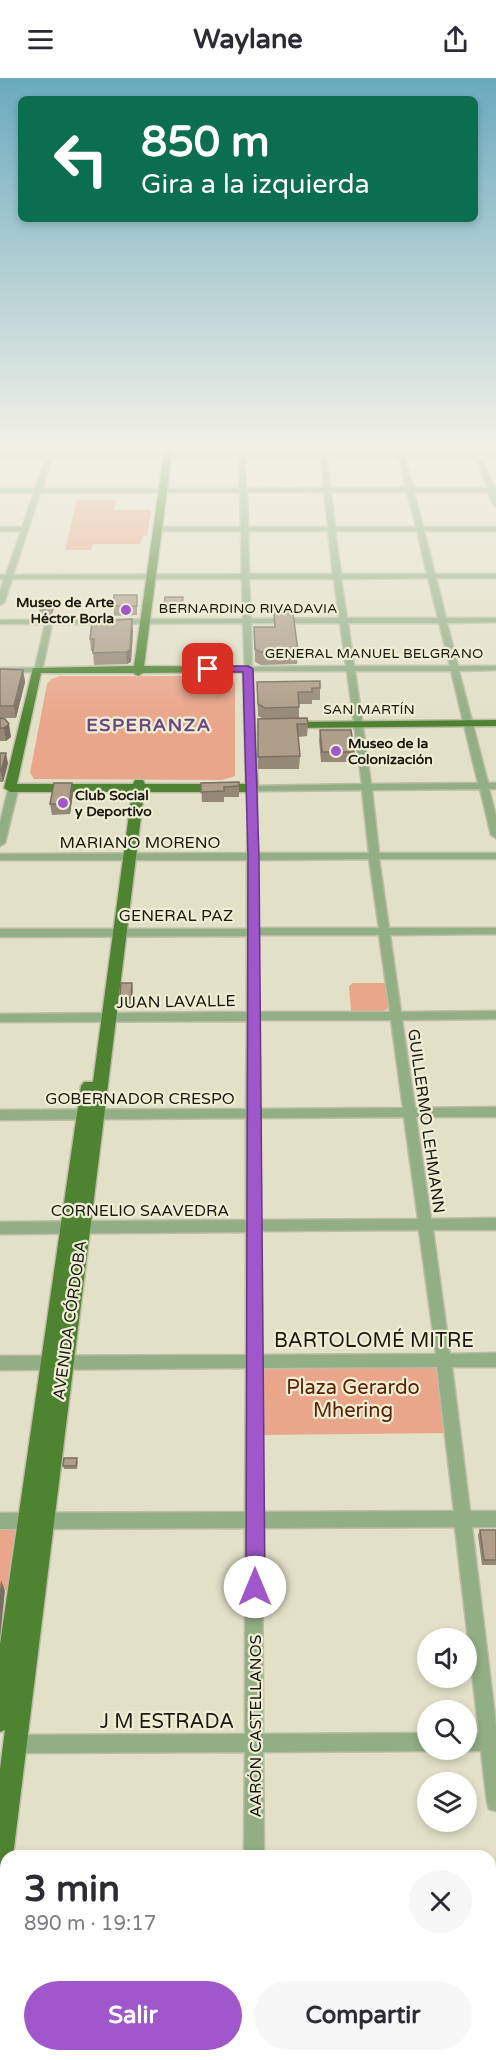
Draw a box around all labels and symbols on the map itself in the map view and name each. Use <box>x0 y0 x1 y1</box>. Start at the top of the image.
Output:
place label: Museo de Arte Héctor Borla <box>16 594 114 627</box>
street label: BERNARDINO RIVADAVIA <box>159 600 337 617</box>
marker: Museo de Arte Héctor Borla <box>119 603 133 617</box>
pin <box>182 643 233 694</box>
street label: GENERAL MANUEL BELGRANO <box>265 645 483 662</box>
street label: SAN MARTÍN <box>323 701 415 718</box>
district label: ESPERANZA <box>86 714 212 736</box>
place label: Museo de la Colonización <box>348 735 433 768</box>
marker: Museo de la Colonización <box>329 744 343 758</box>
place label: Club Social y Deportivo <box>75 787 152 820</box>
marker: Club Social y Deportivo <box>56 796 70 810</box>
street label: MARIANO MORENO <box>59 833 221 853</box>
street label: GENERAL PAZ <box>119 906 233 926</box>
street label: JUAN LAVALLE <box>116 991 236 1013</box>
street label: GUILLERMO LEHMANN <box>403 1028 449 1215</box>
street label: GOBERNADOR CRESPO <box>45 1089 235 1109</box>
street label: CORNELIO SAAVEDRA <box>51 1201 229 1221</box>
street label: AVENIDA CÓRDOBA <box>49 1239 91 1401</box>
street label: BARTOLOMÉ MITRE <box>274 1328 474 1353</box>
park label: Plaza Gerardo Mhering <box>286 1376 420 1423</box>
position arrow <box>223 1555 287 1619</box>
street label: AARÓN CASTELLANOS <box>246 1634 266 1817</box>
street label: J M ESTRADA <box>100 1710 234 1734</box>

